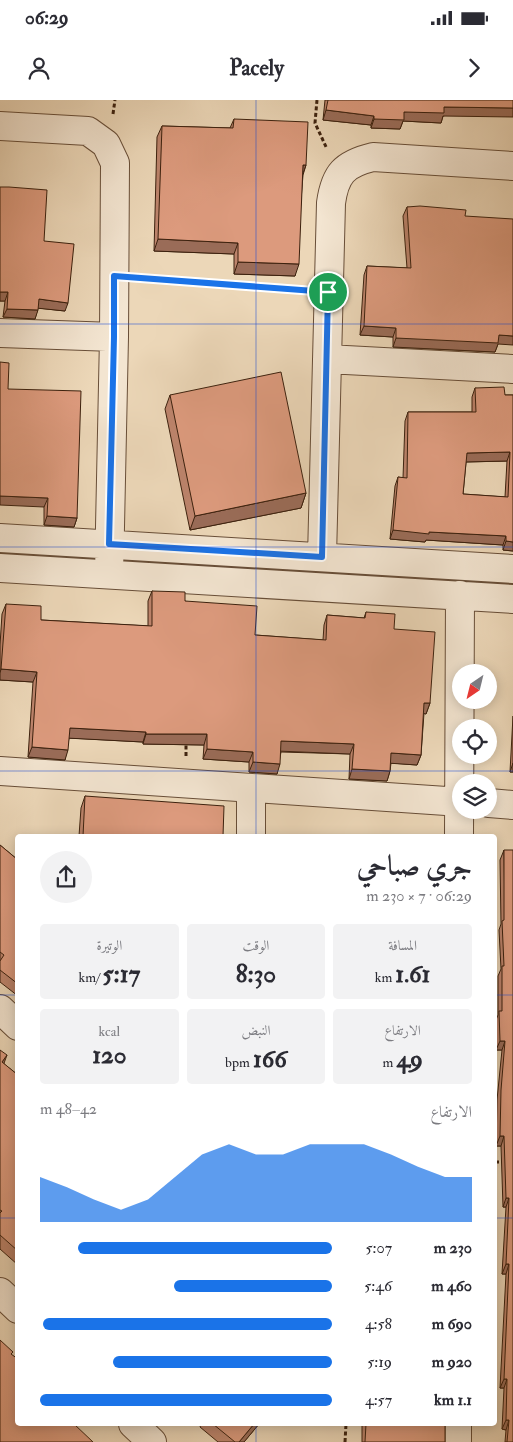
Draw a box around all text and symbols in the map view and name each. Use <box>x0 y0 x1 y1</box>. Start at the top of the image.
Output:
text: 06:29 <box>25 6 68 30</box>
icon: person <box>25 54 53 82</box>
text: Pacely <box>229 54 284 82</box>
icon: forward <box>460 54 488 82</box>
pin <box>307 271 349 313</box>
icon: arrive <box>314 278 342 306</box>
north arrow <box>452 664 498 709</box>
map controls <box>452 664 497 819</box>
button: locate <box>452 719 497 764</box>
button: layers <box>452 774 497 819</box>
text: جري صباحي <box>357 849 472 884</box>
button: share <box>40 851 92 903</box>
text: 06:29 · 7 × 230 m <box>366 886 472 906</box>
text: الوتيرة <box>96 937 122 954</box>
text: الوقت <box>243 937 269 954</box>
text: المسافة <box>388 937 417 954</box>
text: 5:17 <box>103 959 140 990</box>
text: 8:30 <box>236 959 276 990</box>
text: 1.61 <box>395 959 431 990</box>
text: /km <box>78 969 103 986</box>
text: km <box>375 969 395 986</box>
text: النبض <box>242 1022 270 1039</box>
text: الارتفاع <box>385 1022 421 1039</box>
text: kcal <box>99 1023 120 1040</box>
text: 120 <box>92 1040 127 1071</box>
text: 166 <box>253 1044 287 1075</box>
text: 49 <box>396 1044 423 1075</box>
text: bpm <box>225 1054 253 1071</box>
text: m <box>383 1054 396 1071</box>
text: 42–48 m <box>40 1099 97 1119</box>
text: الارتفاع <box>430 1102 472 1122</box>
text: 5:07 <box>365 1238 392 1258</box>
text: 230 m <box>434 1238 472 1258</box>
text: 5:46 <box>364 1276 392 1296</box>
text: 460 m <box>431 1276 472 1296</box>
text: 4:58 <box>365 1314 392 1334</box>
text: 690 m <box>432 1314 472 1334</box>
text: 5:19 <box>367 1352 392 1372</box>
text: 920 m <box>432 1352 472 1372</box>
text: 4:57 <box>365 1390 392 1410</box>
text: 1.1 km <box>434 1390 472 1410</box>

